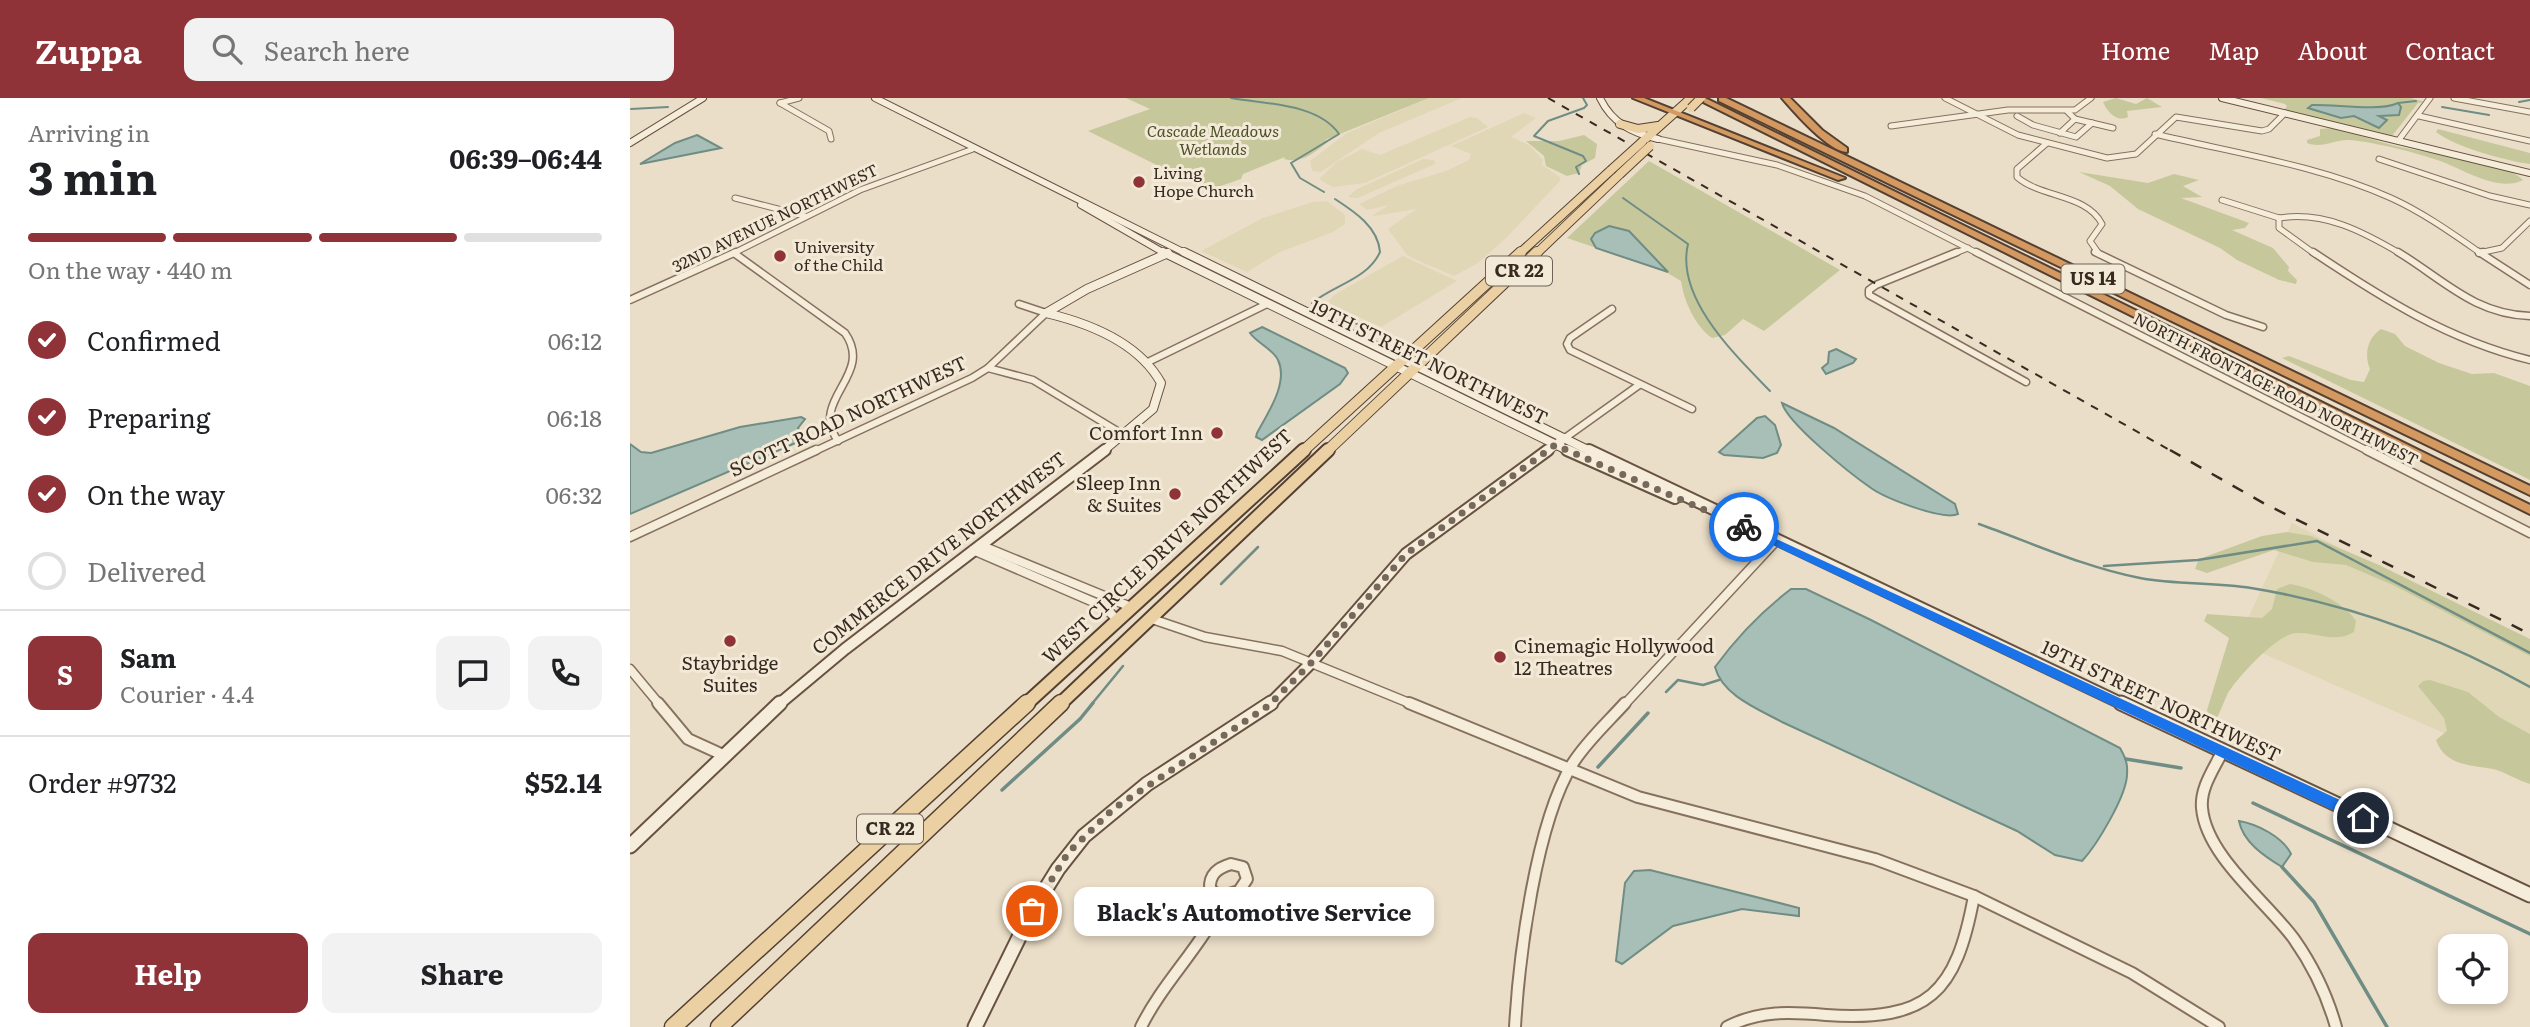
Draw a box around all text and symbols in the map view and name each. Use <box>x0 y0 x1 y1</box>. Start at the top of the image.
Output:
search box <box>184 18 674 81</box>
text: Zuppa <box>35 25 142 74</box>
icon: search <box>208 30 246 68</box>
text: Search here <box>264 30 410 69</box>
text: Home <box>2101 32 2170 67</box>
text: Map <box>2208 32 2259 67</box>
text: About <box>2297 32 2367 67</box>
text: Contact <box>2405 32 2495 67</box>
text: Arriving in <box>28 115 150 149</box>
park label: Cascade Meadows Wetlands <box>1147 118 1279 160</box>
text: 06:39–06:44 <box>449 138 602 177</box>
text: 3 min <box>28 141 158 209</box>
street label: 32ND AVENUE NORTHWEST <box>668 157 882 278</box>
place label: Living Hope Church <box>1153 160 1254 202</box>
marker: Living Hope Church <box>1131 174 1147 190</box>
place label: University of the Child <box>794 234 883 276</box>
marker: University of the Child <box>772 248 788 264</box>
text: On the way · 440 m <box>28 252 233 286</box>
road number: CR 22 <box>1486 256 1552 286</box>
road number: US 14 <box>2062 264 2124 294</box>
street label: 19TH STREET NORTHWEST <box>1306 291 1553 431</box>
street label: NORTH FRONTAGE ROAD NORTHWEST <box>2130 306 2423 471</box>
text: Confirmed <box>87 320 221 359</box>
icon: check <box>28 321 66 359</box>
text: 06:12 <box>548 323 602 357</box>
street label: SCOTT ROAD NORTHWEST <box>724 348 971 483</box>
text: Preparing <box>87 397 210 436</box>
icon: check <box>28 398 66 436</box>
text: 06:18 <box>547 400 602 434</box>
place label: Comfort Inn <box>1089 418 1203 446</box>
street label: WEST CIRCLE DRIVE NORTHWEST <box>1035 421 1298 669</box>
marker: Comfort Inn <box>1209 425 1225 441</box>
street label: COMMERCE DRIVE NORTHWEST <box>805 444 1071 660</box>
place label: Sleep Inn & Suites <box>1076 468 1161 518</box>
text: On the way <box>87 474 225 513</box>
icon: check <box>28 475 66 513</box>
text: 06:32 <box>545 477 602 511</box>
marker: Sleep Inn & Suites <box>1167 486 1183 502</box>
courier <box>1709 492 1779 562</box>
icon: bike <box>1725 508 1763 546</box>
text: Delivered <box>87 551 206 590</box>
place label: Cinemagic Hollywood 12 Theatres <box>1514 631 1715 681</box>
street label: 19TH STREET NORTHWEST <box>2037 632 2286 768</box>
marker: Staybridge Suites <box>722 633 738 649</box>
button: chat <box>436 636 510 710</box>
button: phone <box>528 636 602 710</box>
text: Sam <box>120 637 176 676</box>
place label: Staybridge Suites <box>682 648 779 698</box>
marker: Cinemagic Hollywood 12 Theatres <box>1492 649 1508 665</box>
text: S <box>57 654 73 693</box>
text: Courier · 4.4 <box>120 676 254 710</box>
text: Order #9732 <box>28 762 176 801</box>
text: $52.14 <box>525 762 602 801</box>
pin <box>2333 788 2393 848</box>
icon: home <box>2344 799 2382 837</box>
road number: CR 22 <box>857 814 923 844</box>
pin <box>1002 881 1062 941</box>
callout: Black's Automotive Service <box>1074 886 1434 936</box>
icon: bag <box>1013 892 1051 930</box>
text: Black's Automotive Service <box>1096 894 1412 928</box>
button: Help <box>28 933 308 1013</box>
button: Share <box>322 933 602 1013</box>
map controls <box>2438 934 2508 1004</box>
button: locate <box>2438 934 2508 1004</box>

